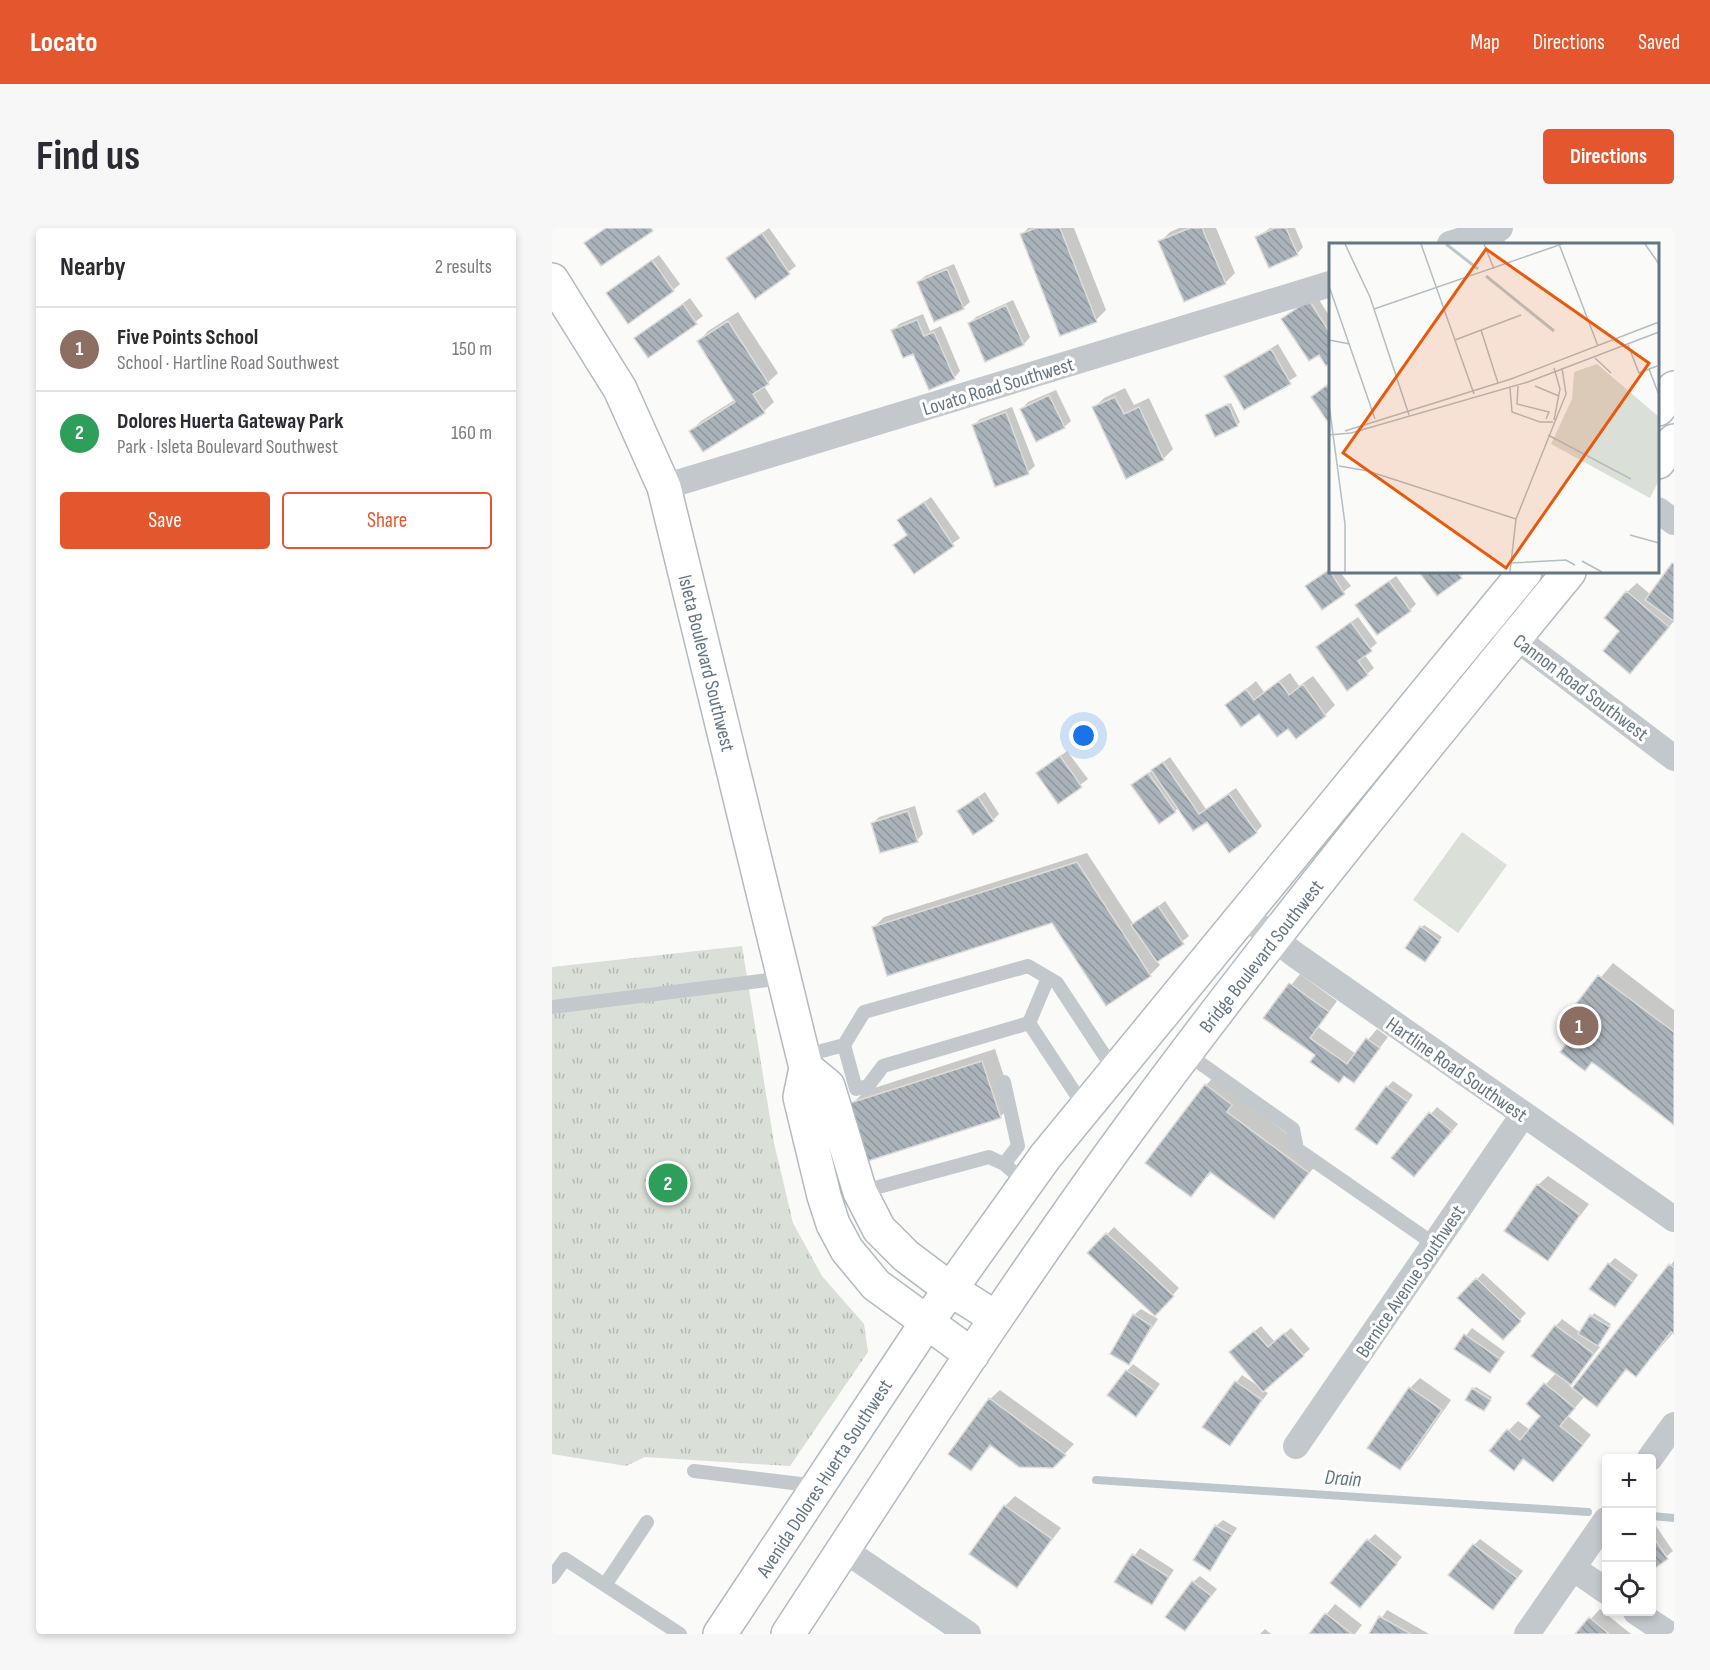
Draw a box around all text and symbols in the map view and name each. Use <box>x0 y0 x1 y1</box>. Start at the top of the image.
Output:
text: Locato <box>30 26 97 59</box>
text: Map <box>1470 30 1500 55</box>
text: Directions <box>1533 30 1605 55</box>
text: Saved <box>1638 30 1680 55</box>
button: Directions <box>1543 129 1674 184</box>
text: Find us <box>36 131 140 182</box>
inset map <box>1329 243 1659 573</box>
text: Nearby <box>60 252 126 283</box>
text: 2 results <box>435 255 492 279</box>
text: Five Points School <box>117 324 258 351</box>
text: 1 <box>76 337 83 361</box>
text: 150 m <box>452 337 492 361</box>
text: School · Hartline Road Southwest <box>117 351 339 375</box>
street label: Lovato Road Southwest <box>920 353 1077 421</box>
text: Dolores Huerta Gateway Park <box>117 408 344 435</box>
text: 2 <box>75 421 84 445</box>
text: 160 m <box>451 421 492 445</box>
text: Park · Isleta Boulevard Southwest <box>117 435 338 459</box>
button: Save <box>60 492 270 549</box>
button: Share <box>282 492 492 549</box>
street label: Isleta Boulevard Southwest <box>672 572 740 754</box>
street label: Cannon Road Southwest <box>1508 629 1653 746</box>
your location <box>1069 721 1098 750</box>
street label: Bridge Boulevard Southwest <box>1195 875 1329 1038</box>
pin: 1 <box>1560 1004 1598 1048</box>
street label: Hartline Road Southwest <box>1381 1012 1531 1127</box>
pin: 2 <box>648 1160 688 1206</box>
street label: Bernice Avenue Southwest <box>1351 1201 1471 1362</box>
street label: Avenida Dolores Huerta Southwest <box>751 1375 898 1583</box>
map controls <box>1602 1454 1656 1616</box>
button: + <box>1602 1454 1656 1508</box>
water label: Drain <box>1324 1465 1362 1492</box>
button: − <box>1602 1508 1656 1562</box>
button: locate <box>1602 1562 1656 1616</box>

